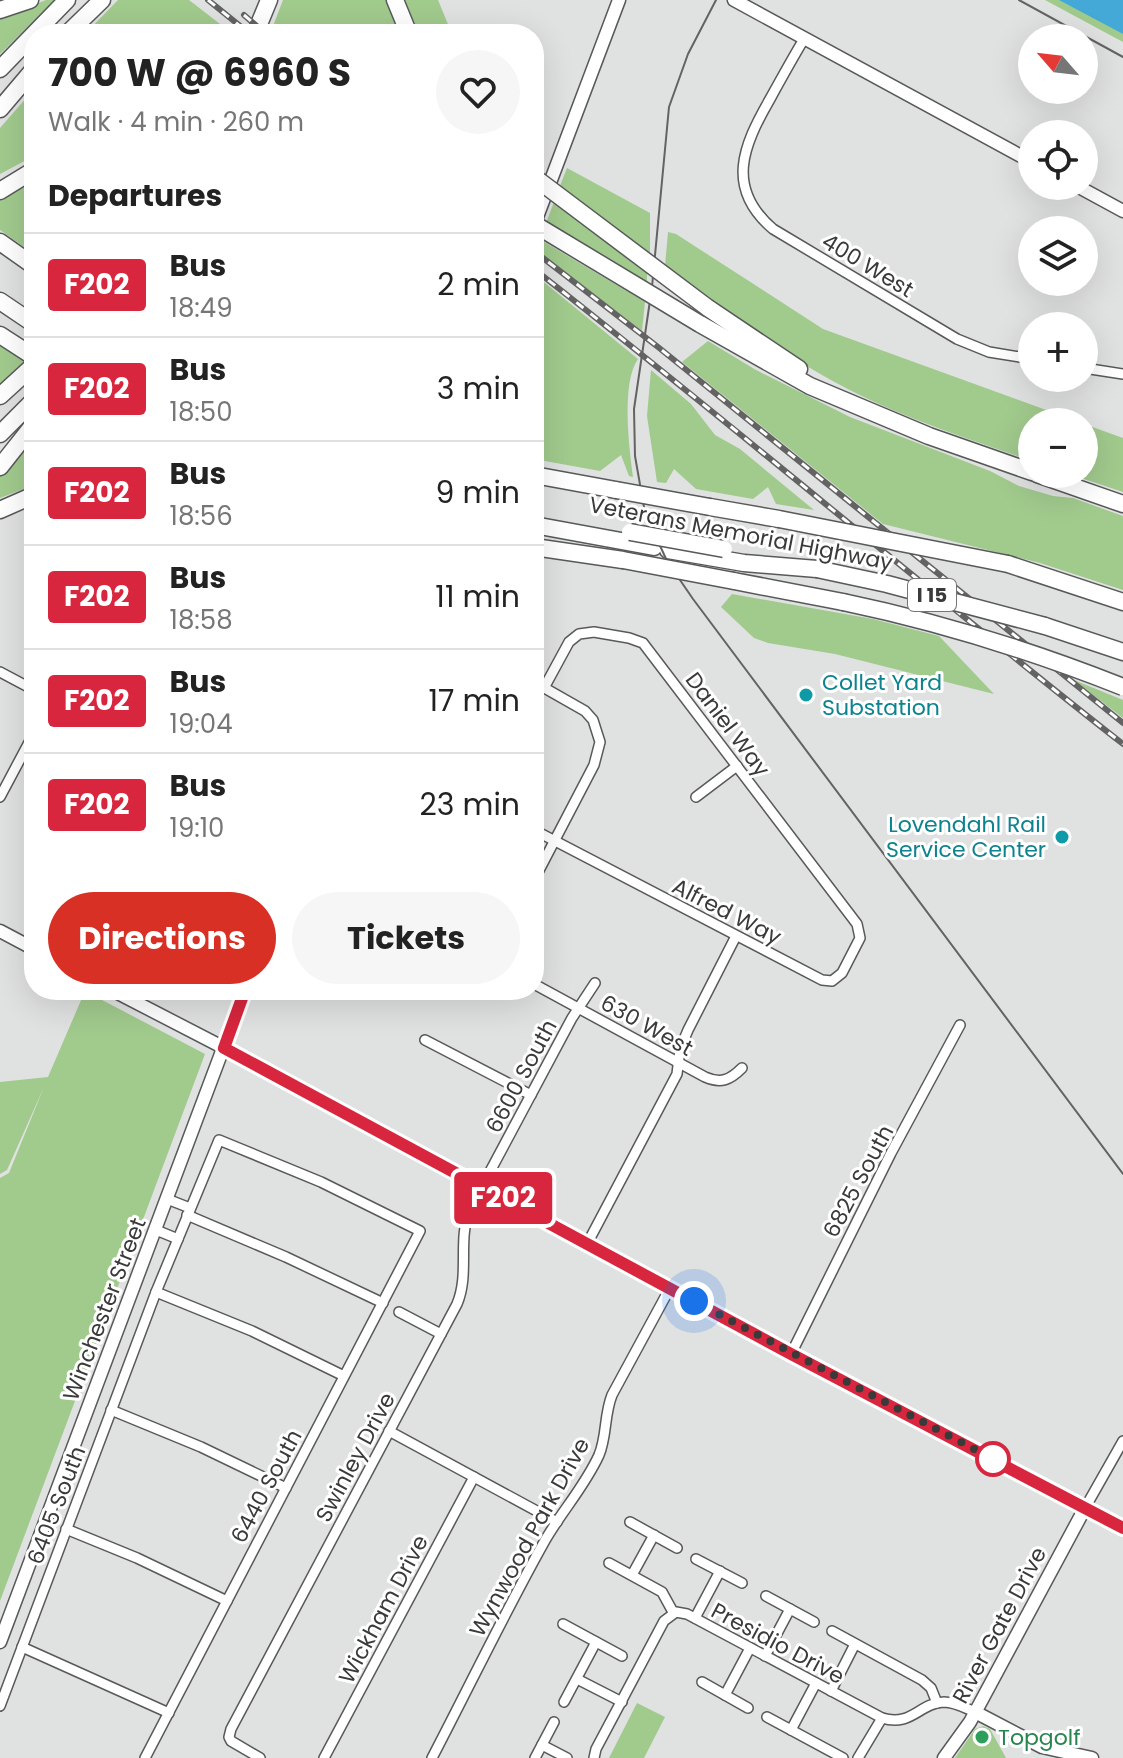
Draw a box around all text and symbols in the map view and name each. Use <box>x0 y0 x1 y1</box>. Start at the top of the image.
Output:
north arrow <box>1018 24 1098 104</box>
map controls <box>1018 24 1098 488</box>
text: 700 W @ 6960 S <box>48 46 351 99</box>
button: heart <box>436 50 520 134</box>
text: Walk · 4 min · 260 m <box>48 104 304 140</box>
button: locate <box>1018 120 1098 200</box>
text: Departures <box>48 174 222 217</box>
button: layers <box>1018 216 1098 296</box>
street label: 400 West <box>816 226 919 305</box>
text: Bus <box>170 244 226 287</box>
text: 2 min <box>437 263 520 306</box>
text: F202 <box>64 265 130 304</box>
text: 18:49 <box>170 290 233 326</box>
button: + <box>1018 312 1098 392</box>
text: Bus <box>170 348 226 391</box>
text: 3 min <box>437 367 520 410</box>
text: F202 <box>64 369 130 408</box>
text: 18:50 <box>170 394 232 430</box>
button: − <box>1018 408 1098 488</box>
text: Bus <box>170 452 226 495</box>
text: 9 min <box>436 471 520 514</box>
text: F202 <box>64 473 130 512</box>
street label: Veterans Memorial Highway <box>586 489 896 578</box>
text: 18:56 <box>170 498 233 534</box>
text: Bus <box>170 556 226 599</box>
text: 11 min <box>435 575 520 618</box>
text: F202 <box>64 577 130 616</box>
road number: I 15 <box>908 579 956 611</box>
text: 18:58 <box>170 602 233 638</box>
text: Bus <box>170 660 226 703</box>
street label: Daniel Way <box>678 666 778 783</box>
place label: Collet Yard Substation <box>822 667 942 723</box>
text: 17 min <box>429 679 520 722</box>
text: F202 <box>64 681 130 720</box>
marker: Collet Yard Substation <box>797 686 815 704</box>
text: 19:04 <box>170 706 232 742</box>
text: Bus <box>170 764 226 807</box>
text: 23 min <box>420 783 520 826</box>
text: F202 <box>64 785 130 824</box>
place label: Lovendahl Rail Service Center <box>886 809 1046 865</box>
text: 19:10 <box>170 810 224 846</box>
marker: Lovendahl Rail Service Center <box>1053 828 1071 846</box>
street label: Alfred Way <box>667 871 787 952</box>
button: Directions <box>48 892 276 984</box>
button: Tickets <box>292 892 520 984</box>
street label: 630 West <box>595 987 699 1064</box>
street label: 6600 South <box>479 1014 564 1139</box>
street label: 6825 South <box>816 1119 901 1243</box>
line badge: F202 <box>447 1172 559 1224</box>
text: F202 <box>470 1178 536 1217</box>
street label: Winchester Street <box>55 1213 154 1405</box>
your location <box>674 1281 714 1321</box>
street label: Swinley Drive <box>308 1387 403 1528</box>
street label: 6440 South <box>224 1424 309 1548</box>
street label: Wynwood Park Drive <box>462 1432 597 1642</box>
street label: 6405 South <box>20 1442 93 1569</box>
unlabelled marker <box>976 1442 1010 1476</box>
street label: Wickham Drive <box>331 1529 436 1689</box>
street label: River Gate Drive <box>945 1541 1054 1709</box>
street label: Presidio Drive <box>706 1595 850 1692</box>
place label: Topgolf <box>998 1722 1080 1753</box>
marker: Topgolf <box>973 1728 991 1746</box>

